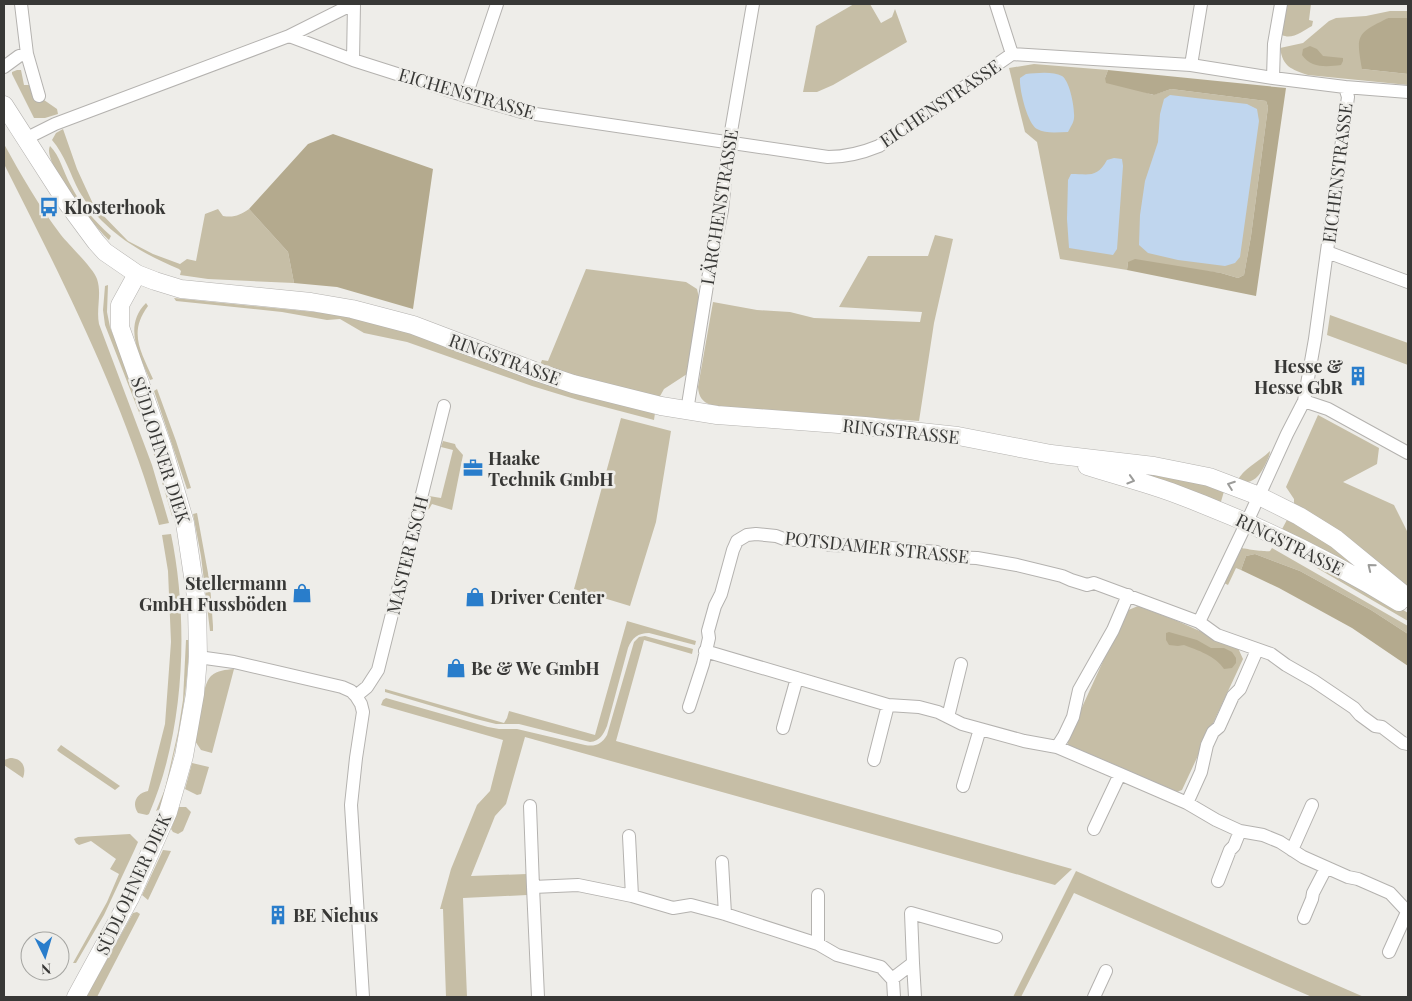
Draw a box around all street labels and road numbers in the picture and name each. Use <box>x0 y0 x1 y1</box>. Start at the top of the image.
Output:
street label: EICHENSTRASSE <box>875 54 1005 152</box>
street label: EICHENSTRASSE <box>396 62 538 124</box>
street label: EICHENSTRASSE <box>1317 102 1358 244</box>
street label: LÄRCHENSTRASSE <box>695 127 743 287</box>
street label: RINGSTRASSE <box>446 328 564 390</box>
street label: SÜDLOHNER DIEK <box>126 373 196 527</box>
street label: RINGSTRASSE <box>841 413 961 449</box>
street label: MASTER ESCH <box>381 493 433 617</box>
street label: RINGSTRASSE <box>1232 508 1348 581</box>
street label: POTSDAMER STRASSE <box>784 525 970 569</box>
street label: SÜDLOHNER DIEK <box>90 809 176 959</box>

